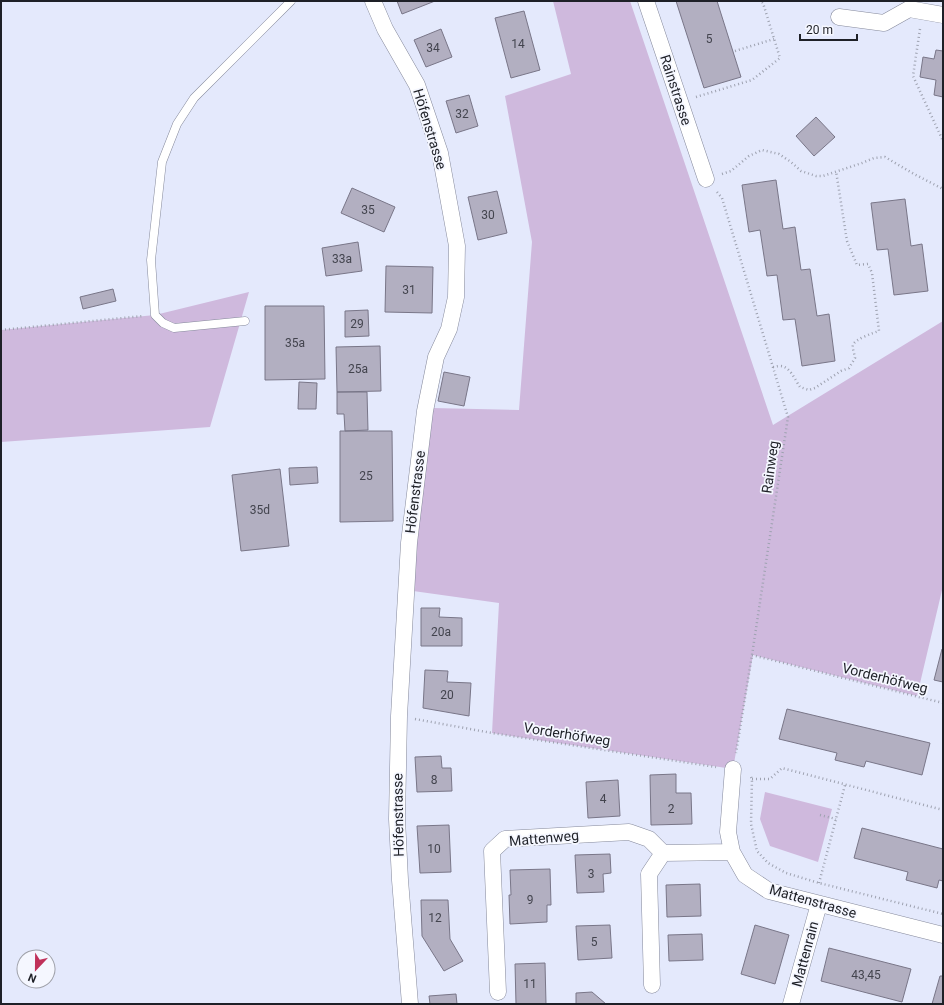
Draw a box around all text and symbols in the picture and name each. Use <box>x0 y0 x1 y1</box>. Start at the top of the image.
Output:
scale bar <box>800 16 857 42</box>
text: 20 m <box>806 23 833 37</box>
house number: 5 <box>706 32 713 46</box>
house number: 14 <box>511 37 525 51</box>
house number: 34 <box>426 41 440 55</box>
street label: Rainstrasse <box>657 53 695 127</box>
street label: Höfenstrasse <box>410 87 450 171</box>
house number: 32 <box>455 107 469 121</box>
house number: 35 <box>361 203 375 217</box>
house number: 30 <box>481 208 495 222</box>
house number: 33a <box>332 252 352 266</box>
house number: 31 <box>402 283 416 297</box>
house number: 29 <box>350 317 364 331</box>
house number: 35a <box>285 336 305 350</box>
house number: 25a <box>348 362 368 376</box>
street label: Rainweg <box>758 440 782 494</box>
street label: Höfenstrasse <box>402 450 428 534</box>
house number: 25 <box>359 469 373 483</box>
house number: 35d <box>250 503 270 517</box>
house number: 20a <box>431 625 451 639</box>
street label: Vorderhöfweg <box>841 660 929 696</box>
house number: 20 <box>440 688 454 702</box>
street label: Vorderhöfweg <box>522 719 612 749</box>
street label: Höfenstrasse <box>389 773 407 857</box>
house number: 8 <box>431 773 438 787</box>
house number: 4 <box>600 792 607 806</box>
house number: 2 <box>668 802 675 816</box>
street label: Mattenweg <box>508 827 580 849</box>
house number: 10 <box>427 842 441 856</box>
house number: 3 <box>588 867 594 881</box>
street label: Mattenstrasse <box>768 881 858 921</box>
house number: 9 <box>527 893 533 907</box>
house number: 12 <box>428 911 442 925</box>
street label: Mattenrain <box>789 919 821 989</box>
house number: 5 <box>591 935 598 949</box>
north arrow <box>16 949 56 989</box>
house number: 43,45 <box>851 968 881 982</box>
text: N <box>26 970 38 985</box>
house number: 11 <box>523 977 537 991</box>

